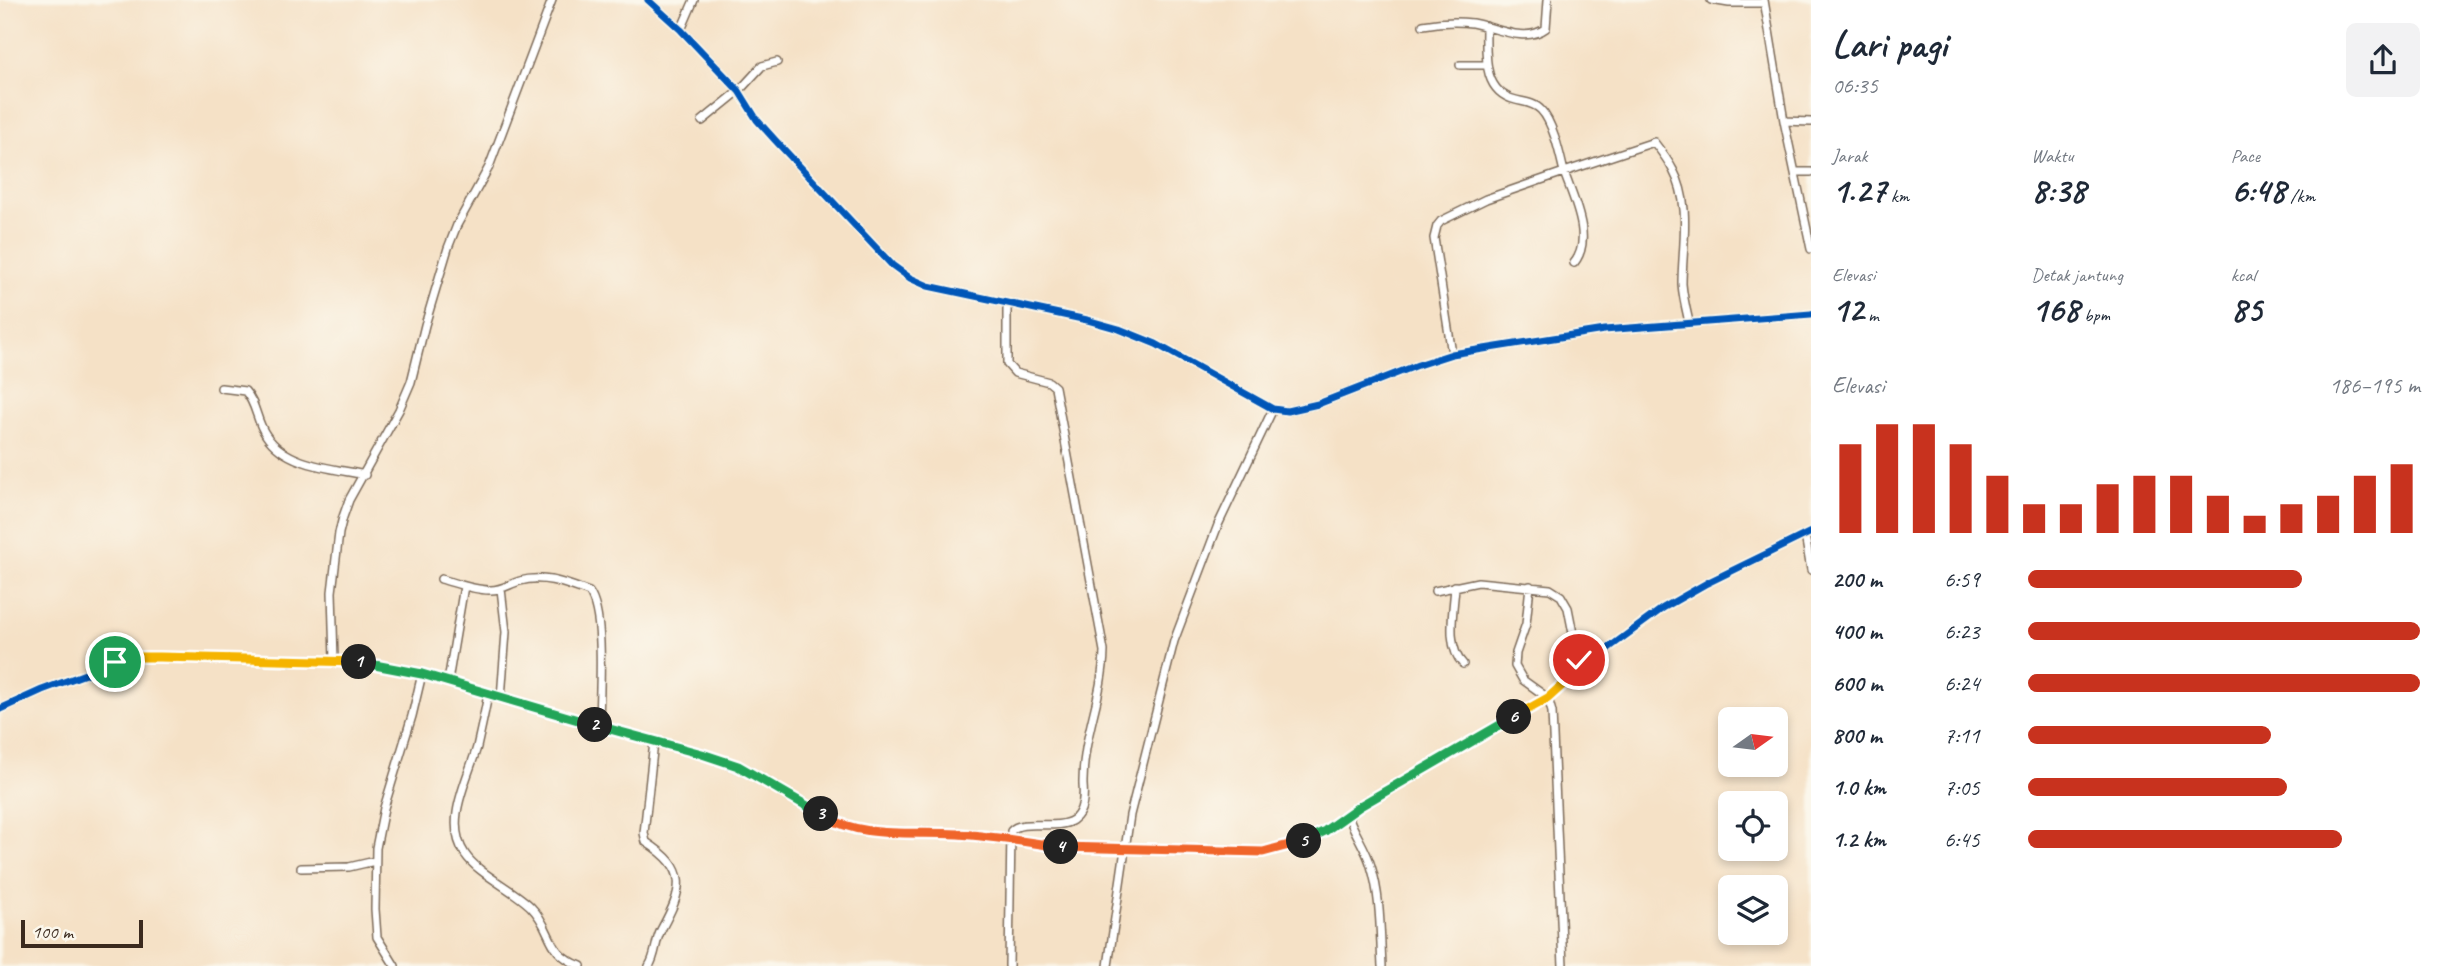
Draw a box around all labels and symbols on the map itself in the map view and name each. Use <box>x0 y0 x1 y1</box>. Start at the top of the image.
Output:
pin <box>1549 630 1609 690</box>
pin <box>85 632 145 692</box>
pin: 1 <box>342 644 376 680</box>
pin: 6 <box>1496 700 1532 734</box>
north arrow <box>1718 707 1788 777</box>
pin: 2 <box>578 708 612 742</box>
pin: 3 <box>804 796 838 832</box>
pin: 5 <box>1286 824 1322 858</box>
pin: 4 <box>1044 830 1078 864</box>
scale bar <box>21 917 144 949</box>

